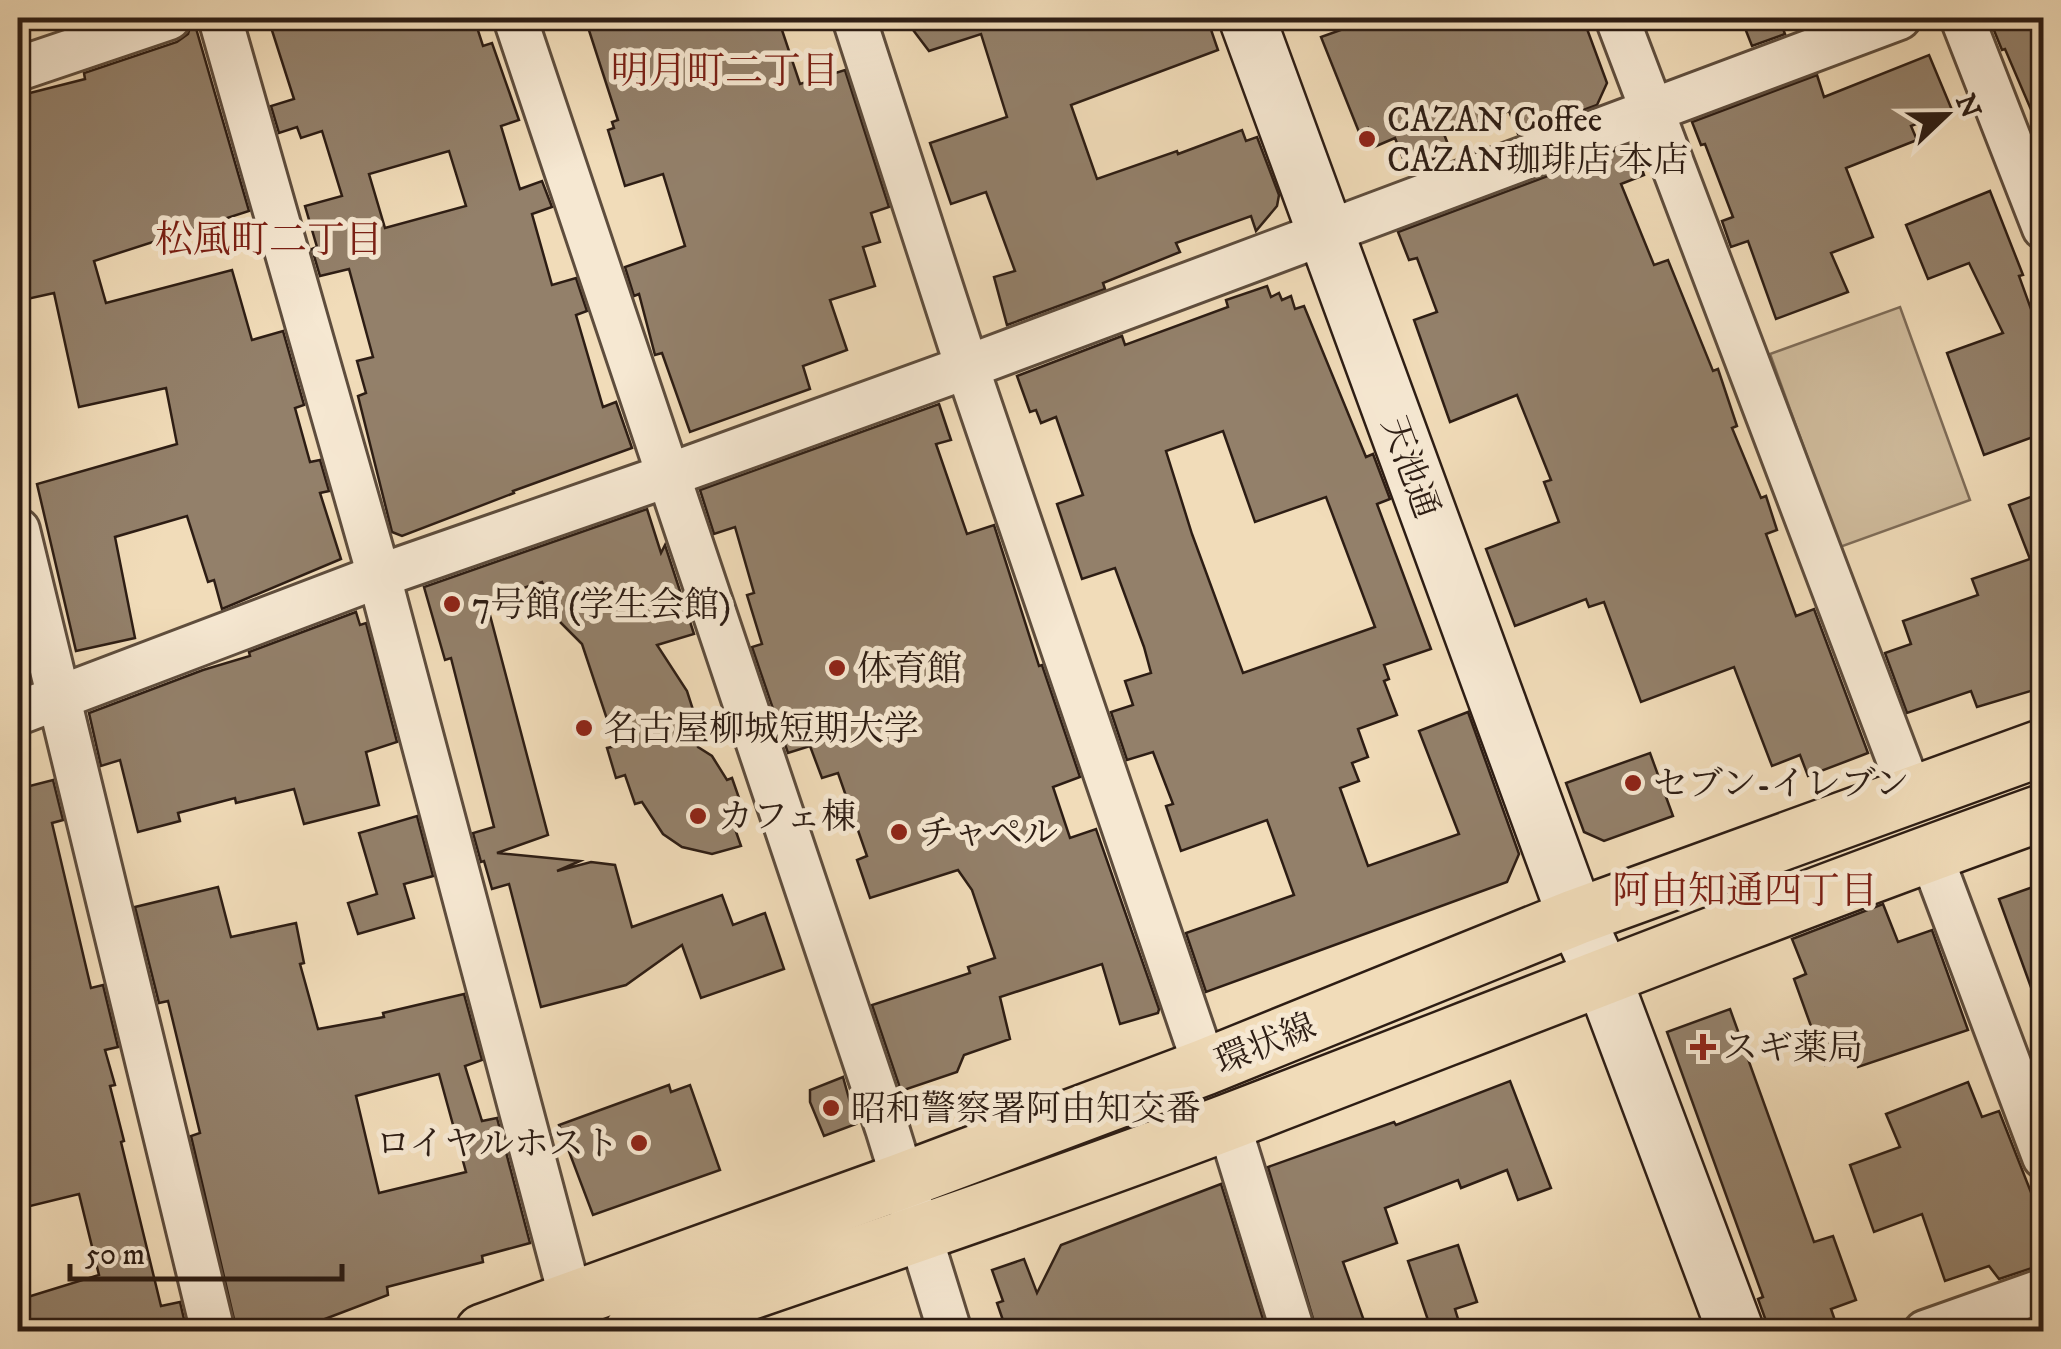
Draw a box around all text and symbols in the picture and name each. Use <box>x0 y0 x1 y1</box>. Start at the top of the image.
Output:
district label: 明月町二丁目 <box>611 48 839 96</box>
north arrow <box>1896 65 1996 165</box>
text: N <box>1947 89 1988 123</box>
place label: CAZAN Coffee CAZAN珈琲店 本店 <box>1387 99 1689 183</box>
marker: CAZAN Coffee CAZAN珈琲店 本店 <box>1356 128 1378 150</box>
district label: 松風町二丁目 <box>155 217 383 265</box>
street label: 天池通 <box>1370 411 1448 525</box>
place label: 7号館 (学生会館) <box>472 584 731 628</box>
marker: 7号館 (学生会館) <box>441 593 463 615</box>
place label: 体育館 <box>857 648 962 692</box>
marker: 体育館 <box>826 657 848 679</box>
place label: 名古屋柳城短期大学 <box>604 708 919 752</box>
marker: 名古屋柳城短期大学 <box>573 717 595 739</box>
place label: セブン-イレブン <box>1653 763 1909 807</box>
marker: セブン-イレブン <box>1622 772 1644 794</box>
place label: カフェ棟 <box>718 796 856 840</box>
marker: カフェ棟 <box>687 805 709 827</box>
place label: チャペル <box>919 812 1058 856</box>
marker: チャペル <box>888 821 910 843</box>
district label: 阿由知通四丁目 <box>1612 868 1878 916</box>
street label: 環状線 <box>1209 1005 1323 1085</box>
place label: スギ薬局 <box>1723 1027 1863 1071</box>
marker: スギ薬局 <box>1692 1036 1714 1058</box>
place label: 昭和警察署阿由知交番 <box>851 1088 1201 1132</box>
marker: 昭和警察署阿由知交番 <box>820 1097 842 1119</box>
place label: ロイヤルホスト <box>375 1123 619 1167</box>
marker: ロイヤルホスト <box>628 1132 650 1154</box>
scale bar <box>70 1219 342 1281</box>
text: 50 m <box>85 1237 145 1274</box>

